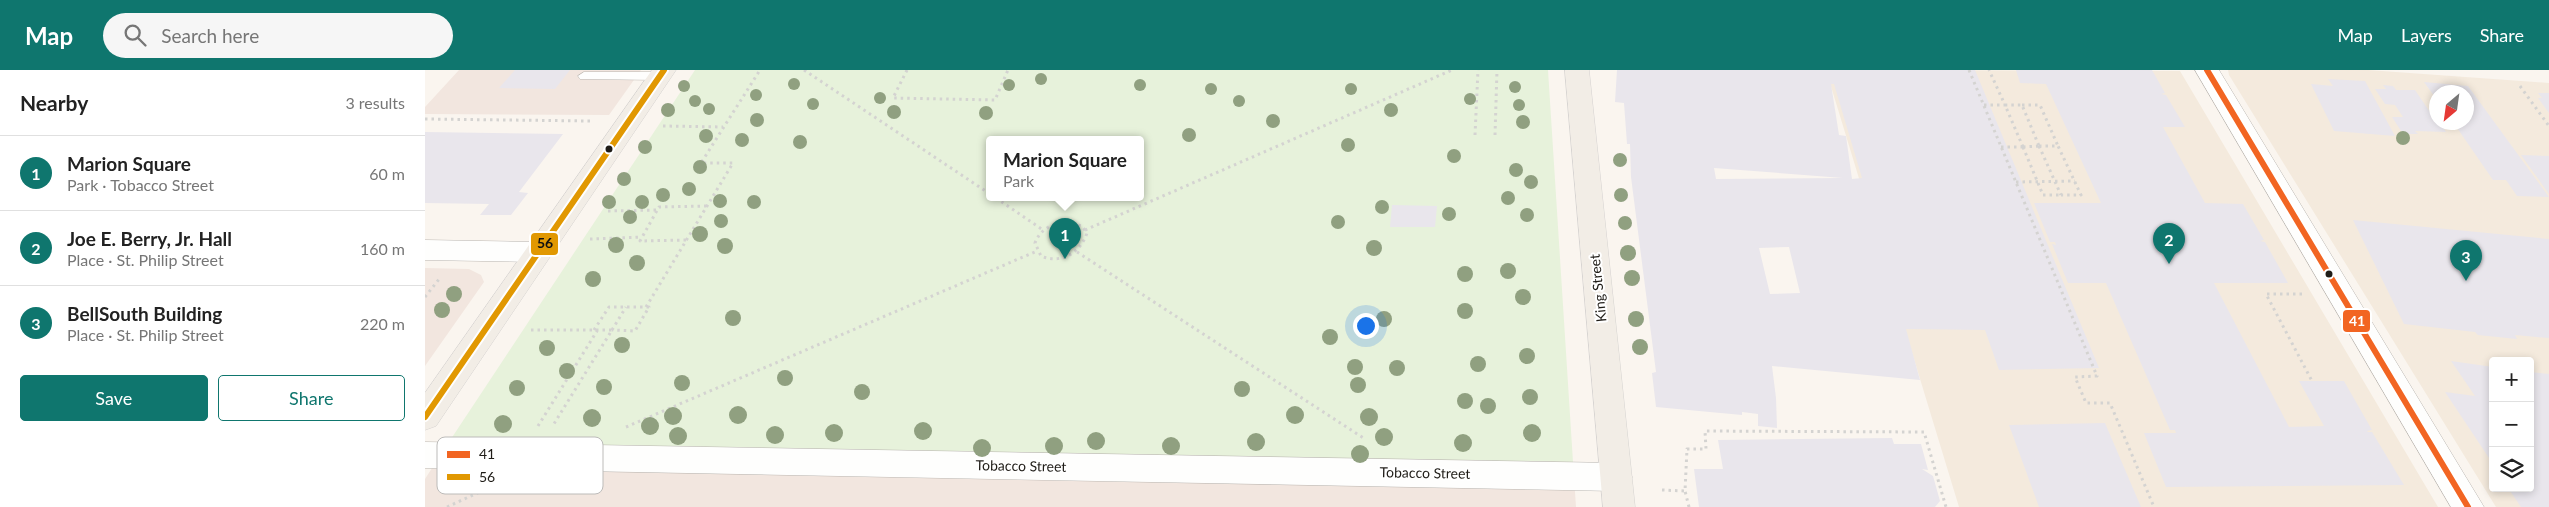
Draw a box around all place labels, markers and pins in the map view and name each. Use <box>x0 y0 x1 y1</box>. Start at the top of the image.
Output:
unlabelled marker <box>604 144 614 154</box>
pin: 1 <box>1049 218 1081 259</box>
pin: 2 <box>2153 223 2185 264</box>
pin: 3 <box>2450 240 2482 281</box>
unlabelled marker <box>2324 269 2334 279</box>

